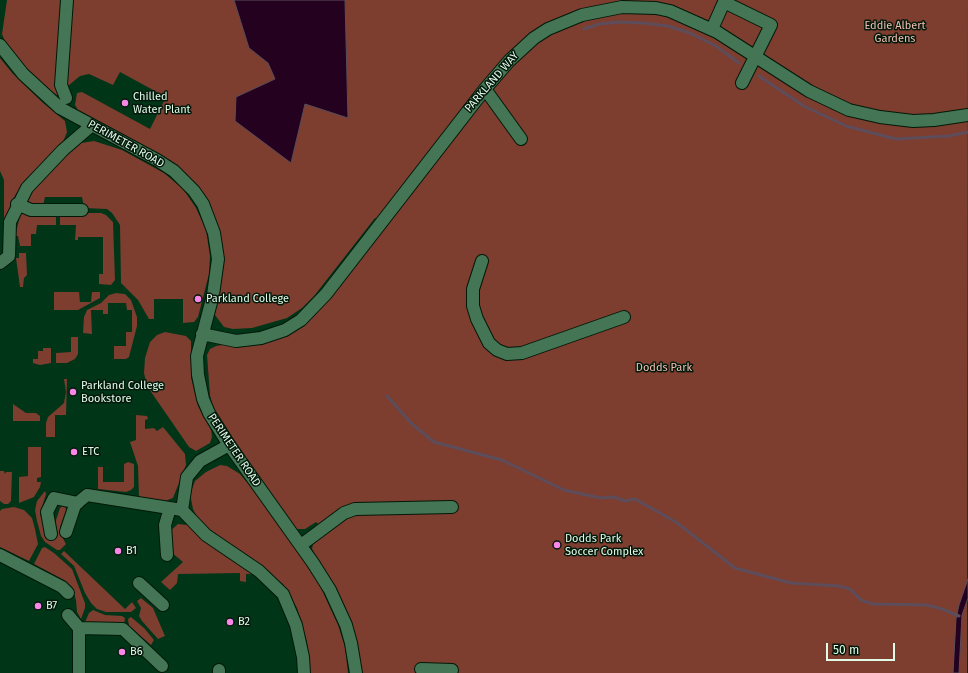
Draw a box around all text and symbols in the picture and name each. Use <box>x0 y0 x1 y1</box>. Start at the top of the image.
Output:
park label: Eddie Albert Gardens <box>864 19 926 45</box>
street label: PARKLAND WAY <box>462 49 522 115</box>
place label: Chilled Water Plant <box>133 90 191 116</box>
marker: Chilled Water Plant <box>120 98 130 108</box>
street label: PERIMETER ROAD <box>86 118 166 170</box>
place label: Parkland College <box>206 292 289 306</box>
marker: Parkland College <box>193 294 203 304</box>
park label: Dodds Park <box>636 361 692 375</box>
place label: Parkland College Bookstore <box>81 379 164 405</box>
marker: Parkland College Bookstore <box>68 387 78 397</box>
street label: PERIMETER ROAD <box>205 411 263 489</box>
place label: ETC <box>82 445 99 459</box>
marker: ETC <box>69 447 79 457</box>
place label: Dodds Park Soccer Complex <box>565 532 643 558</box>
marker: Dodds Park Soccer Complex <box>552 540 562 550</box>
place label: B1 <box>126 544 137 558</box>
marker: B1 <box>113 546 123 556</box>
place label: B7 <box>46 599 57 613</box>
marker: B7 <box>33 601 43 611</box>
place label: B2 <box>238 615 250 629</box>
marker: B2 <box>225 617 235 627</box>
scale bar <box>828 635 897 661</box>
text: 50 m <box>833 643 859 657</box>
place label: B6 <box>130 645 143 659</box>
marker: B6 <box>117 647 127 657</box>

